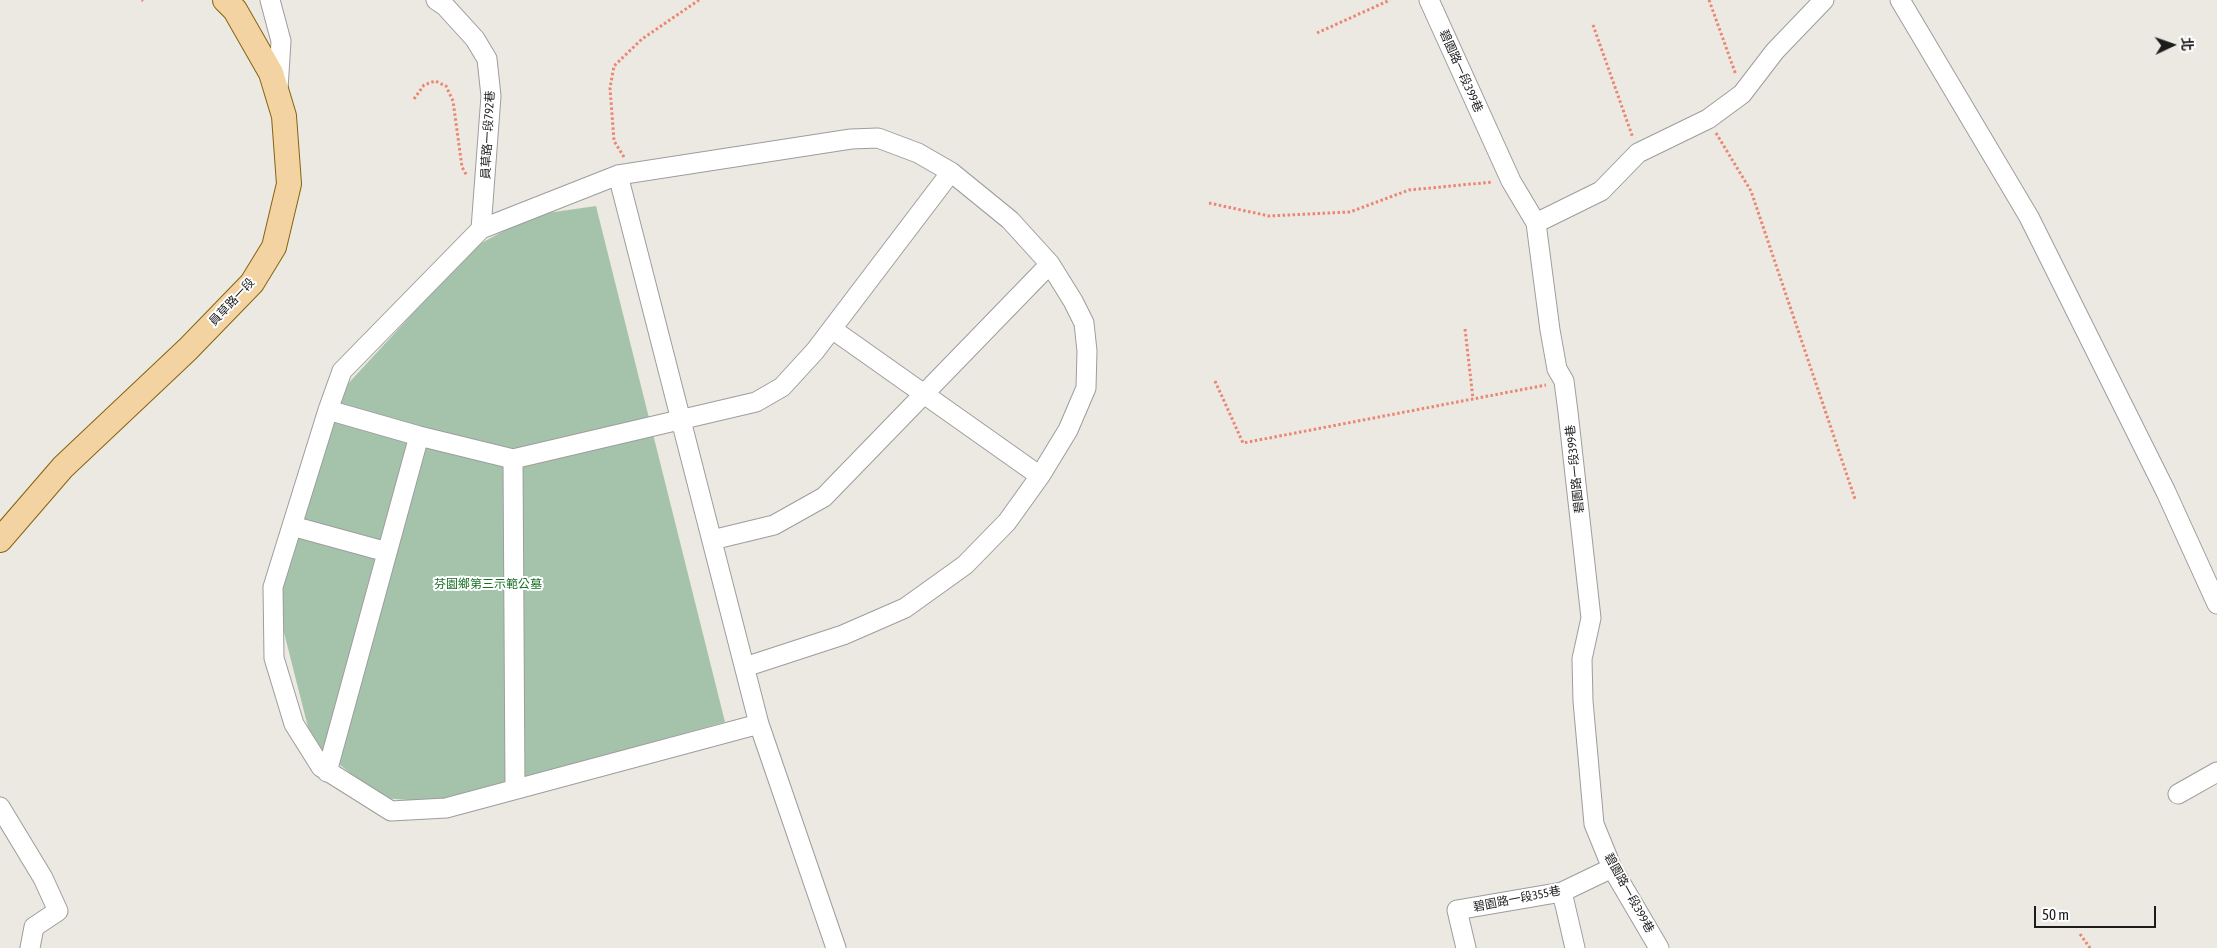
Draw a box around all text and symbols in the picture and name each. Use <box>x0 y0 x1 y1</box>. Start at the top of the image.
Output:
north arrow <box>2147 20 2197 70</box>
street label: 碧園路一段399巷 <box>1436 27 1486 115</box>
text: 北 <box>2179 37 2195 52</box>
street label: 員草路一段792巷 <box>478 90 498 180</box>
street label: 員草路一段 <box>206 275 258 329</box>
street label: 碧園路一段399巷 <box>1563 424 1587 514</box>
park label: 芬園鄉第三示範公墓 <box>434 577 542 591</box>
street label: 碧園路一段399巷 <box>1601 851 1657 935</box>
street label: 碧園路一段355巷 <box>1472 883 1562 915</box>
scale bar <box>2037 896 2160 928</box>
text: 50 m <box>2042 906 2069 923</box>

